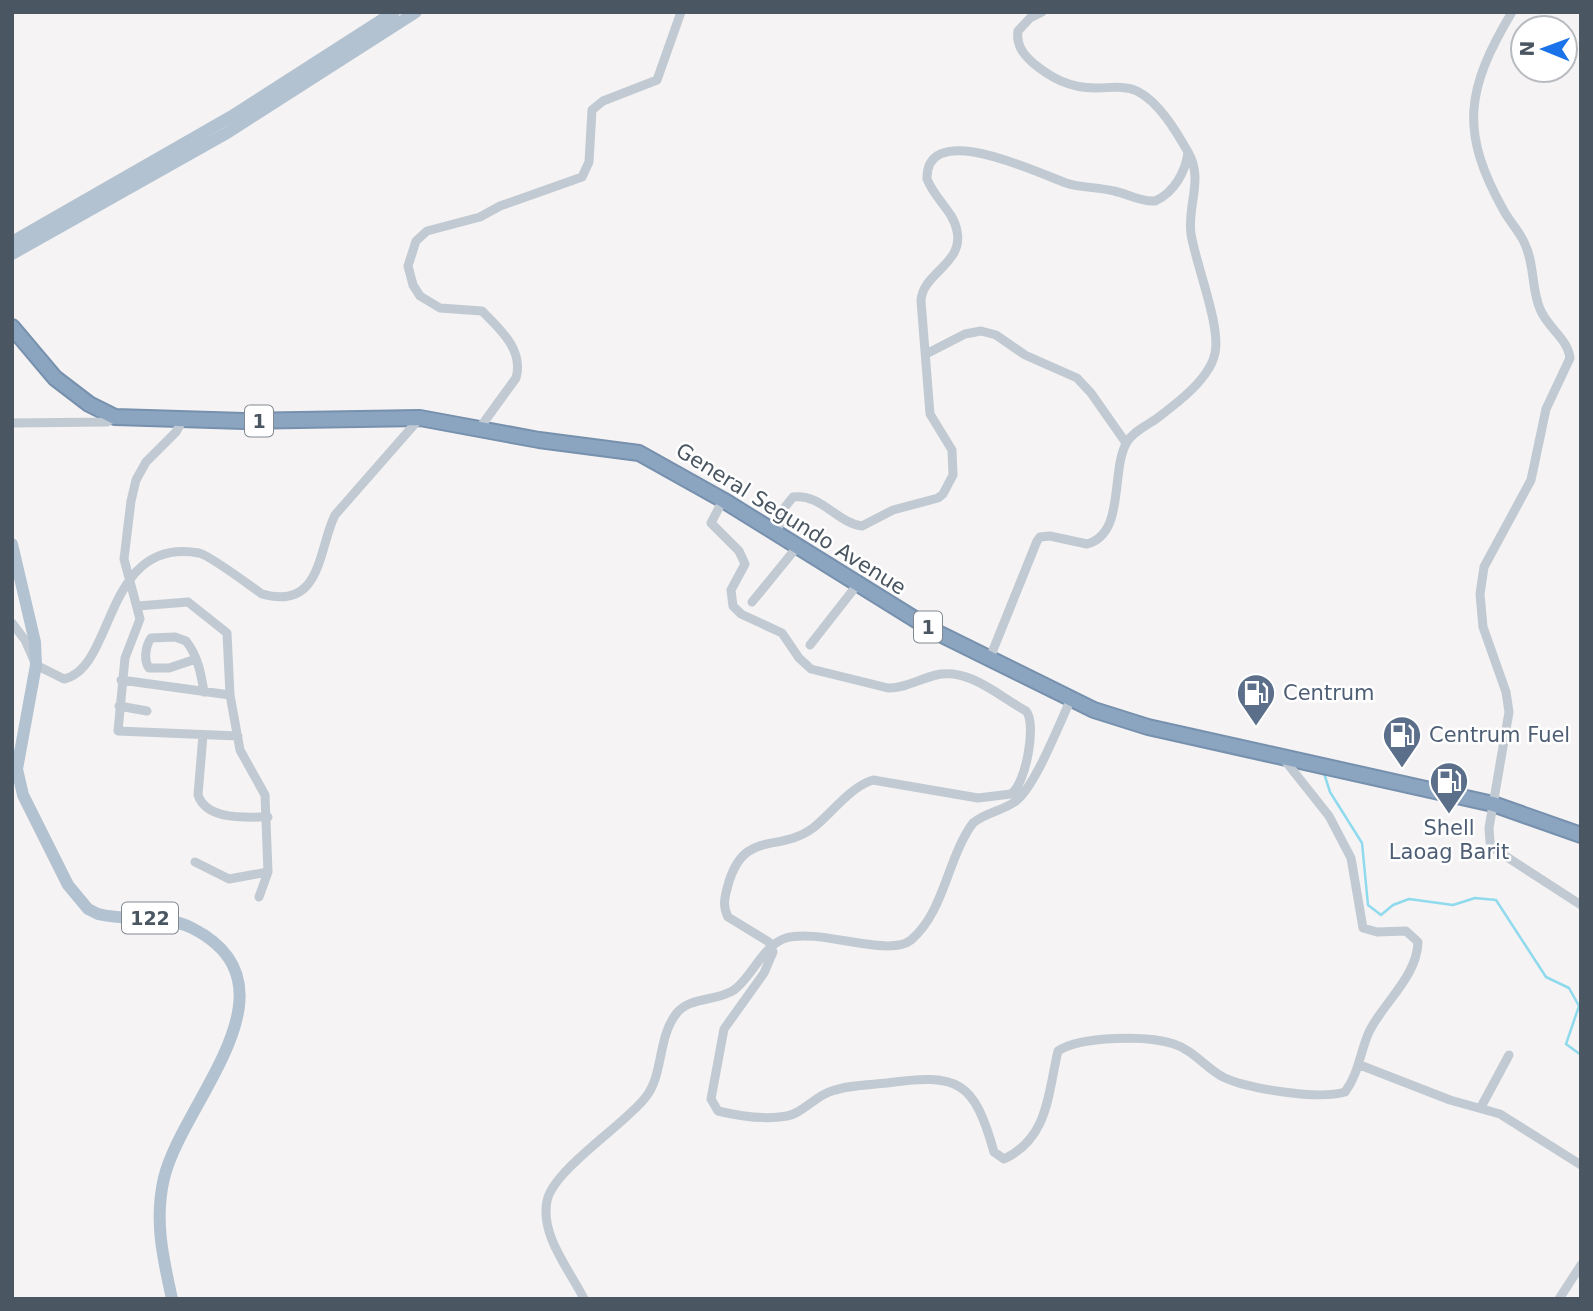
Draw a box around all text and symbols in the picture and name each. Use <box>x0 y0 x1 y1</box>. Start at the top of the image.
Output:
north arrow <box>1509 14 1579 84</box>
text: N <box>1516 41 1538 57</box>
road number: 1 <box>245 406 273 436</box>
street label: General Segundo Avenue <box>672 438 910 600</box>
road number: 1 <box>914 612 942 642</box>
fuel station icon: Centrum <box>1235 672 1277 727</box>
place label: Centrum <box>1283 681 1375 705</box>
fuel station icon: Centrum Fuel <box>1381 714 1423 769</box>
place label: Centrum Fuel <box>1429 723 1570 747</box>
fuel station icon: Shell Laoag Barit <box>1428 760 1470 815</box>
place label: Shell Laoag Barit <box>1389 816 1509 864</box>
road number: 122 <box>122 902 178 934</box>

